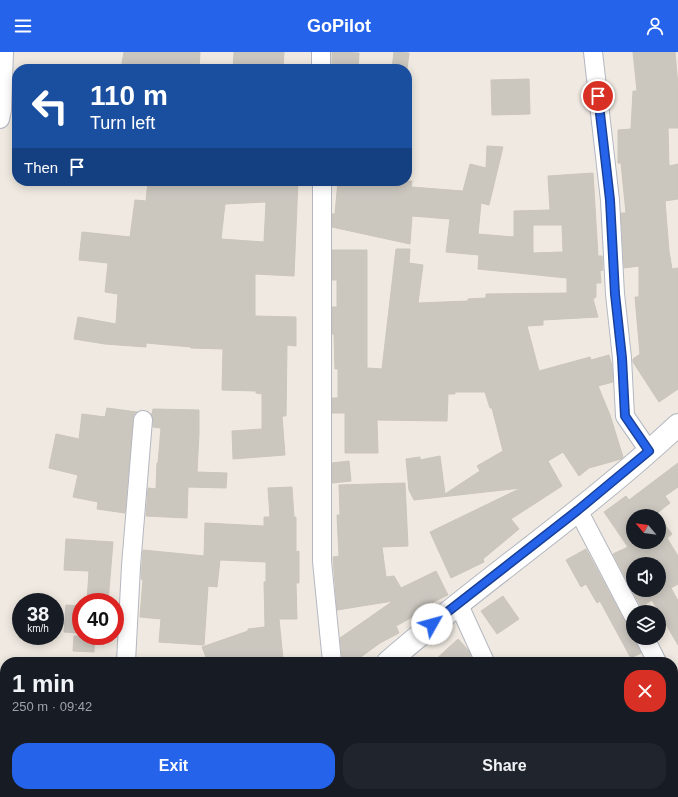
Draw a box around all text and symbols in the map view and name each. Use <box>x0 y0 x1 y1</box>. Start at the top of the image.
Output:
icon: menu <box>12 15 34 37</box>
icon: person <box>644 15 666 37</box>
text: GoPilot <box>307 16 371 36</box>
pin <box>581 79 615 113</box>
icon: left <box>24 80 76 132</box>
text: 110 m <box>90 80 168 111</box>
icon: arrive <box>587 85 609 107</box>
text: Turn left <box>90 113 155 133</box>
icon: arrive <box>66 156 88 178</box>
text: Then <box>24 159 58 176</box>
north arrow <box>626 509 666 549</box>
map controls <box>626 509 666 645</box>
button: sound <box>626 557 666 597</box>
speed limit sign: 40 <box>72 593 124 645</box>
text: 38 <box>27 603 49 625</box>
position arrow <box>411 603 453 645</box>
button: layers <box>626 605 666 645</box>
text: km/h <box>27 623 49 634</box>
text: 1 min <box>12 670 75 697</box>
button: close <box>624 670 666 712</box>
text: 250 m · 09:42 <box>12 699 92 714</box>
button: Exit <box>12 743 335 789</box>
button: Share <box>343 743 666 789</box>

